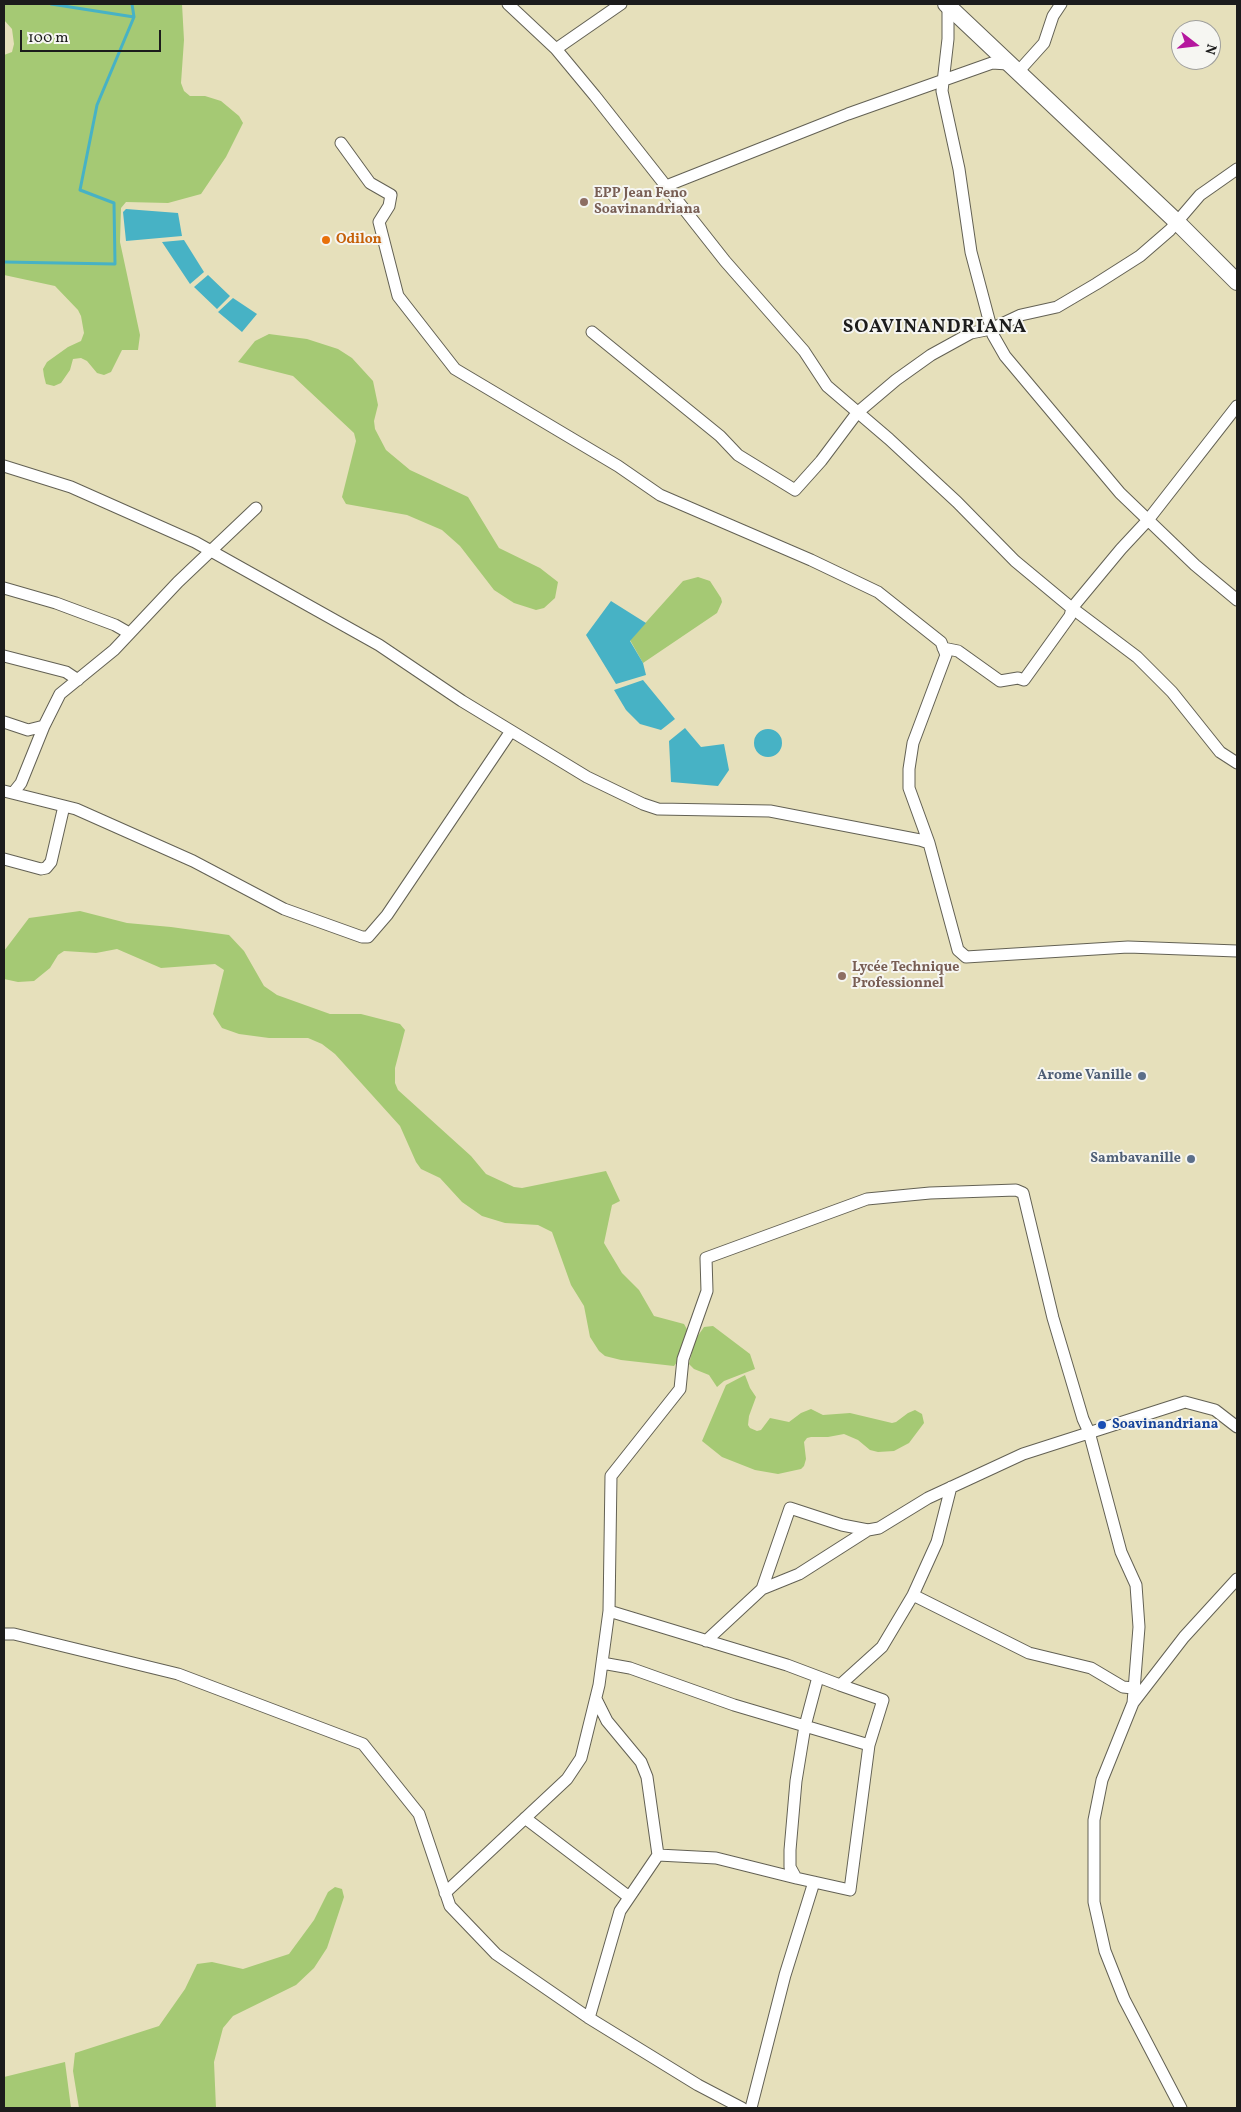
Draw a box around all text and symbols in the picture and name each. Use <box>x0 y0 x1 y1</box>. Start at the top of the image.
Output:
scale bar <box>22 20 164 52</box>
north arrow <box>1171 20 1221 70</box>
text: 100 m <box>28 28 68 49</box>
text: N <box>1199 41 1220 56</box>
place label: EPP Jean Feno Soavinandriana <box>594 186 700 218</box>
marker: EPP Jean Feno Soavinandriana <box>578 196 590 208</box>
place label: Odilon <box>336 232 382 248</box>
marker: Odilon <box>320 234 332 246</box>
district label: SOAVINANDRIANA <box>841 318 1029 340</box>
place label: Lycée Technique Professionnel <box>852 960 959 992</box>
marker: Lycée Technique Professionnel <box>836 970 848 982</box>
place label: Arome Vanille <box>1037 1068 1132 1084</box>
marker: Arome Vanille <box>1136 1070 1148 1082</box>
place label: Sambavanille <box>1090 1151 1181 1167</box>
marker: Sambavanille <box>1185 1153 1197 1165</box>
place label: Soavinandriana <box>1112 1417 1218 1433</box>
marker: Soavinandriana <box>1096 1419 1108 1431</box>

